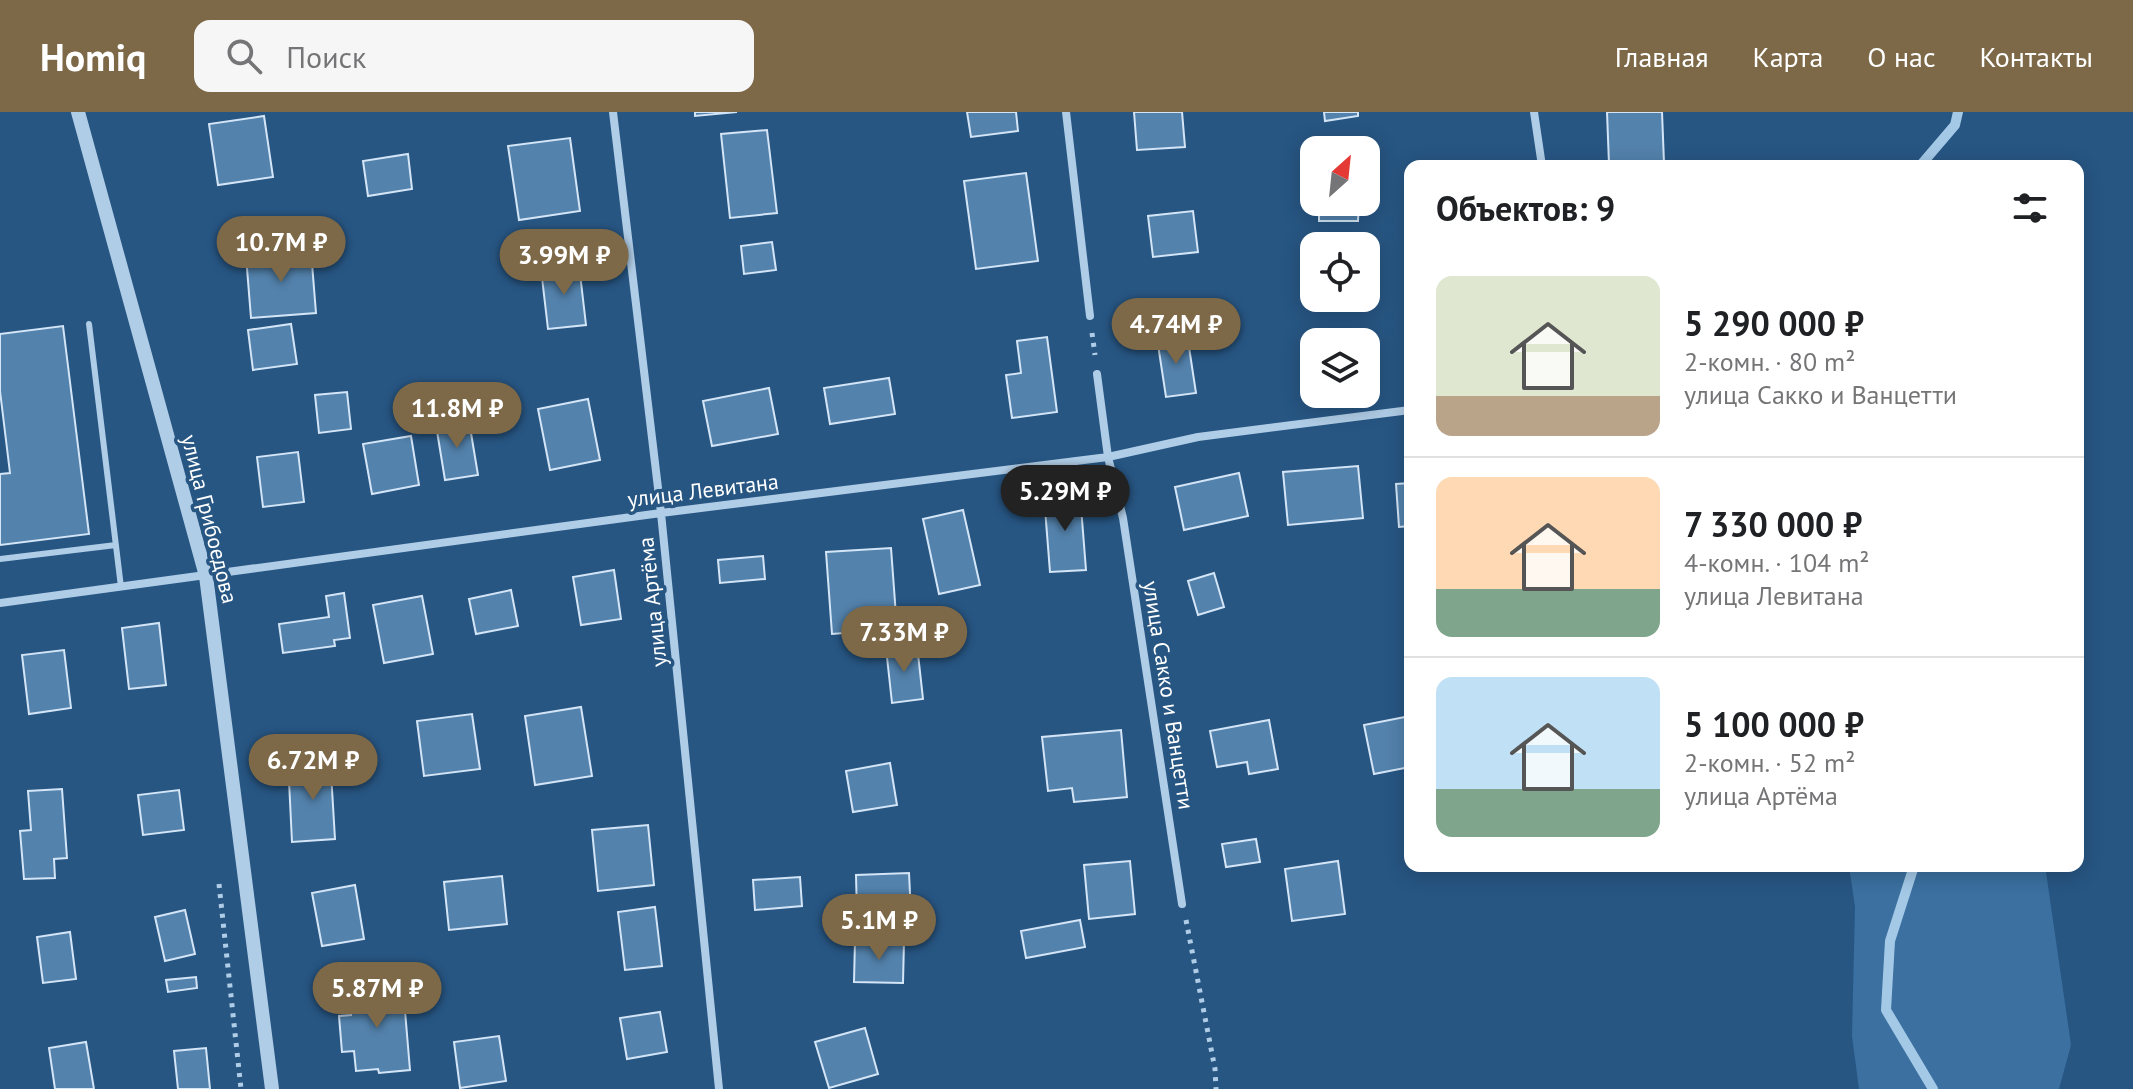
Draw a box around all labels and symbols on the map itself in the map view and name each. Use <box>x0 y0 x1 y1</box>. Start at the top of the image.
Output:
north arrow <box>1300 136 1380 216</box>
pin: 10.7M ₽ <box>207 216 355 284</box>
pin: 3.99M ₽ <box>490 229 638 297</box>
pin: 4.74M ₽ <box>1102 298 1250 366</box>
pin: 11.8M ₽ <box>383 382 531 450</box>
street label: улица Грибоедова <box>175 432 245 606</box>
pin: 5.29M ₽ <box>991 465 1139 533</box>
street label: улица Левитана <box>626 467 780 513</box>
street label: улица Артёма <box>631 536 673 668</box>
street label: улица Сакко и Ванцетти <box>1137 579 1201 811</box>
pin: 7.33M ₽ <box>830 606 978 674</box>
pin: 6.72M ₽ <box>239 734 387 802</box>
pin: 5.1M ₽ <box>814 894 944 962</box>
pin: 5.87M ₽ <box>303 962 451 1030</box>

